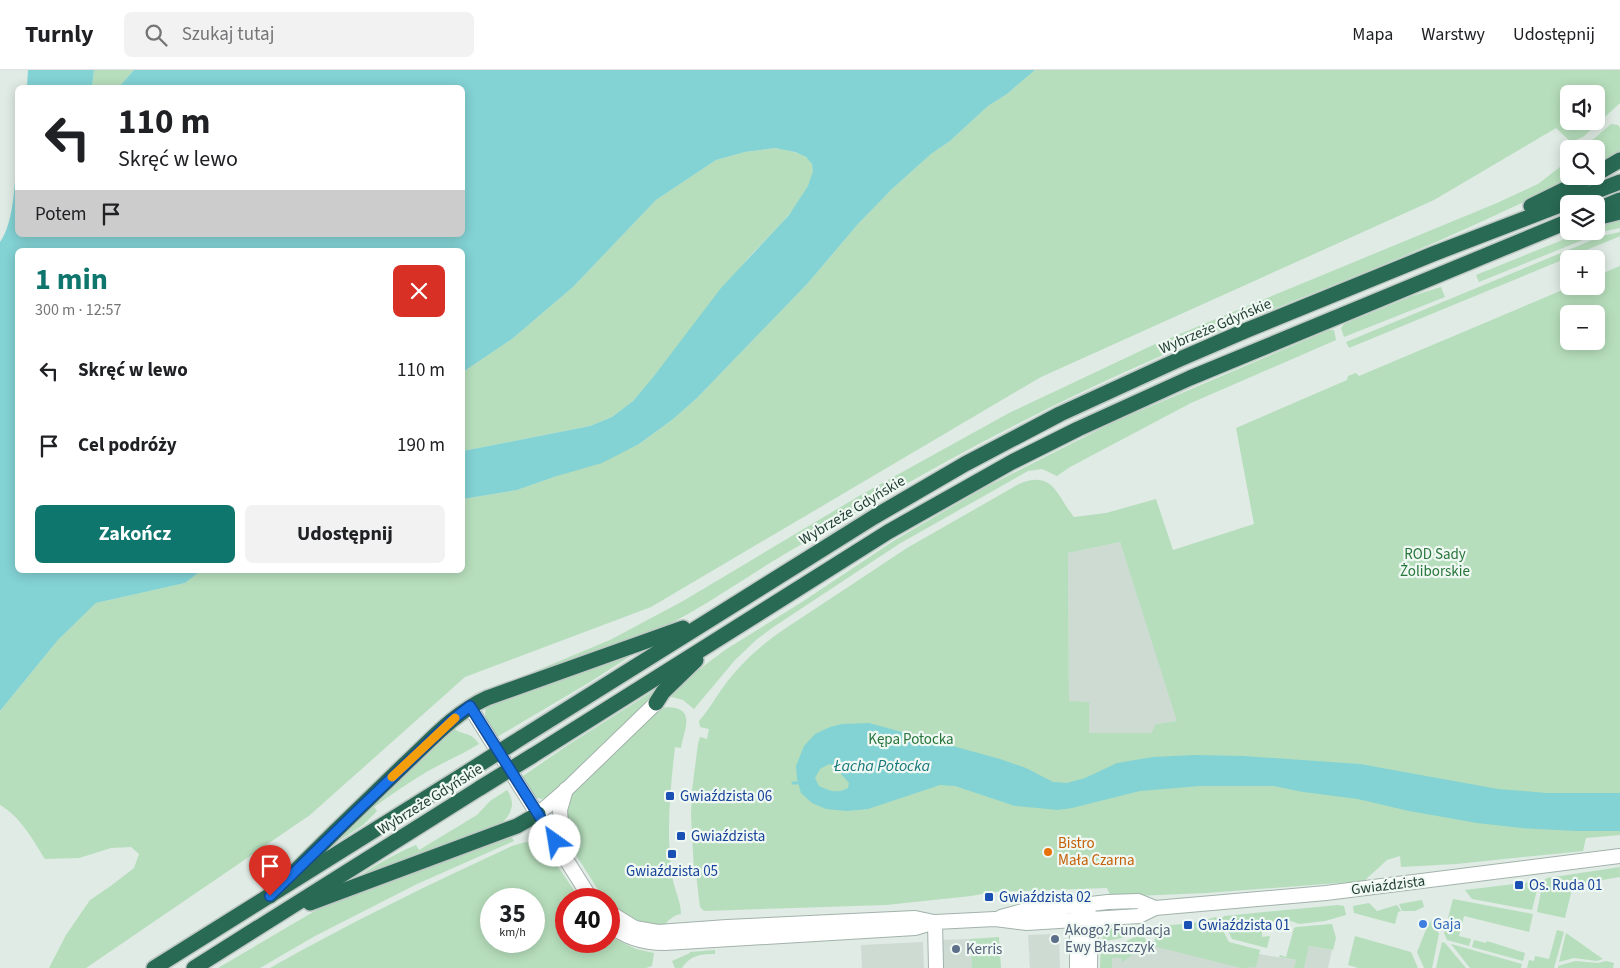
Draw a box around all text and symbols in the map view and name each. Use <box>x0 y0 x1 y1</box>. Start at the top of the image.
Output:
search box <box>124 12 474 57</box>
text: Turnly <box>25 17 94 52</box>
icon: search <box>142 21 170 49</box>
text: Szukaj tutaj <box>182 21 274 48</box>
text: Mapa <box>1352 22 1393 47</box>
text: Warstwy <box>1421 22 1485 47</box>
text: Udostępnij <box>1513 22 1595 47</box>
map controls <box>1560 85 1605 350</box>
button: sound <box>1560 85 1605 130</box>
text: 110 m <box>118 97 210 147</box>
icon: left <box>35 105 100 170</box>
button: search <box>1560 140 1605 185</box>
text: Skręć w lewo <box>118 143 238 175</box>
button: layers <box>1560 195 1605 240</box>
icon: arrive <box>97 200 125 228</box>
text: Potem <box>35 201 87 228</box>
button: + <box>1560 250 1605 295</box>
text: 1 min <box>35 258 108 301</box>
button: close <box>393 265 445 317</box>
street label: Wybrzeże Gdyńskie <box>1156 293 1275 360</box>
text: 300 m · 12:57 <box>35 299 122 321</box>
button: − <box>1560 305 1605 350</box>
icon: left <box>35 357 63 385</box>
text: Skręć w lewo <box>78 357 188 384</box>
text: 110 m <box>397 357 445 384</box>
icon: arrive <box>35 432 63 460</box>
text: Cel podróży <box>78 432 177 459</box>
text: 190 m <box>397 432 445 459</box>
street label: Wybrzeże Gdyńskie <box>795 470 909 550</box>
button: Zakończ <box>35 505 235 563</box>
button: Udostępnij <box>245 505 445 563</box>
park label: ROD Sady Żoliborskie <box>1400 544 1470 582</box>
park label: Kępa Potocka <box>868 729 954 750</box>
water label: Łacha Potocka <box>833 755 930 777</box>
street label: Wybrzeże Gdyńskie <box>374 759 487 840</box>
place label: Gwiaździsta 06 <box>680 786 772 807</box>
marker: Gwiaździsta 06 <box>664 790 676 802</box>
position arrow <box>528 814 580 866</box>
place label: Gwiaździsta <box>691 826 765 847</box>
marker: Gwiaździsta <box>675 830 687 842</box>
place label: Bistro Mała Czarna <box>1058 833 1135 871</box>
pin <box>249 845 291 896</box>
marker: Bistro Mała Czarna <box>1042 846 1054 858</box>
marker: Gwiaździsta 05 <box>666 848 678 860</box>
icon: arrive <box>256 852 284 880</box>
place label: Gwiaździsta 05 <box>626 861 718 882</box>
street label: Gwiaździsta <box>1350 871 1426 900</box>
place label: Os. Ruda 01 <box>1529 875 1602 896</box>
marker: Os. Ruda 01 <box>1513 879 1525 891</box>
place label: Gwiaździsta 02 <box>999 887 1091 908</box>
speed limit sign: 40 <box>555 888 620 953</box>
marker: Gwiaździsta 02 <box>983 891 995 903</box>
text: 35 <box>499 896 526 932</box>
place label: Gaja <box>1433 914 1461 935</box>
place label: Gwiaździsta 01 <box>1198 915 1290 936</box>
marker: Gaja <box>1417 918 1429 930</box>
marker: Gwiaździsta 01 <box>1182 919 1194 931</box>
place label: Akogo? Fundacja Ewy Błaszczyk <box>1065 920 1171 958</box>
text: km/h <box>499 924 526 941</box>
marker: Akogo? Fundacja Ewy Błaszczyk <box>1049 933 1061 945</box>
place label: Kerris <box>966 939 1002 960</box>
marker: Kerris <box>950 943 962 955</box>

